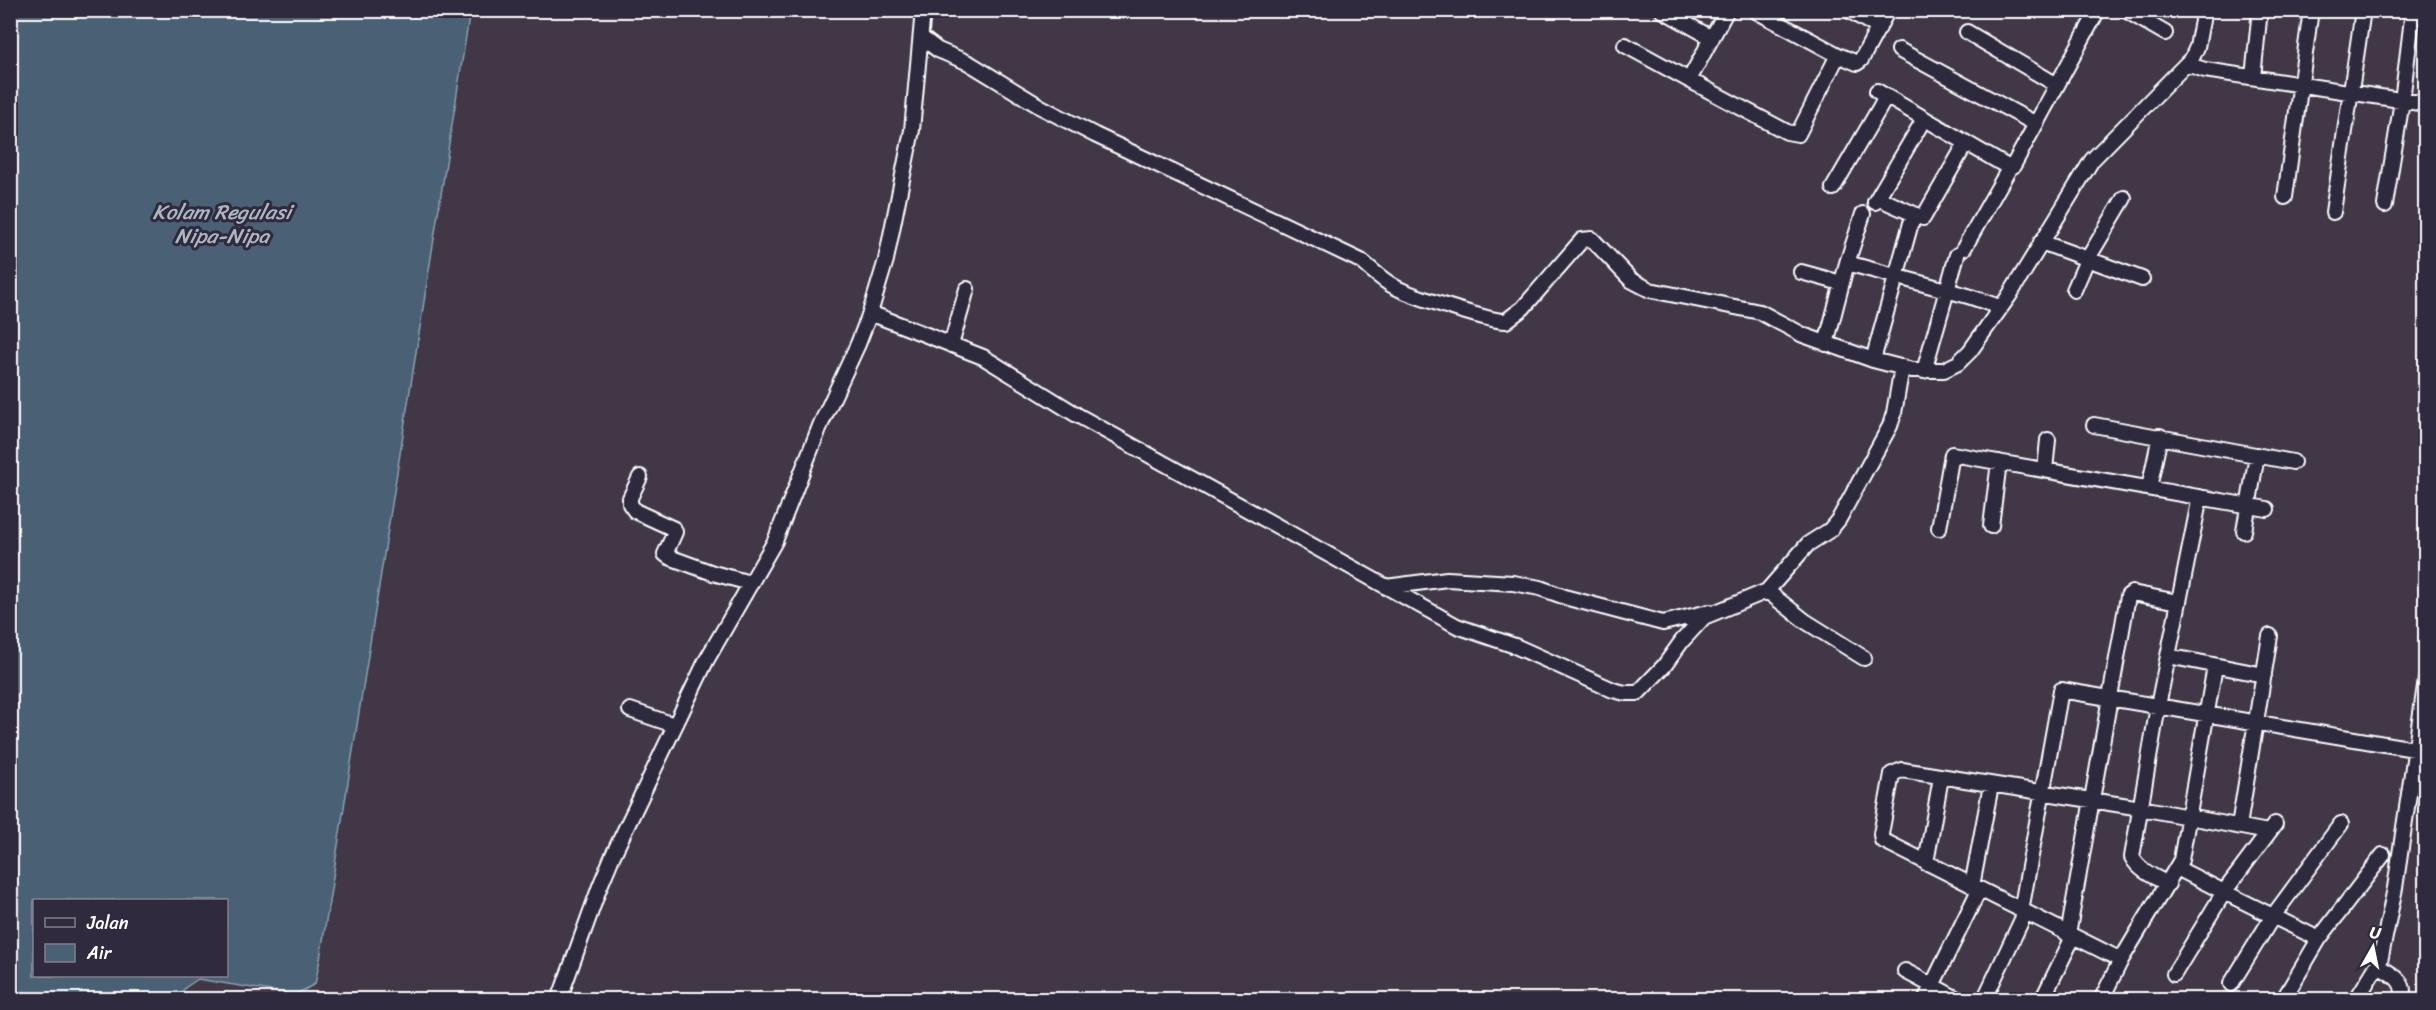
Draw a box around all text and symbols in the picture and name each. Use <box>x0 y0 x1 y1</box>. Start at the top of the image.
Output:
water label: Kolam Regulasi Nipa-Nipa <box>153 193 295 255</box>
legend <box>33 899 228 977</box>
text: Jalan <box>86 907 129 939</box>
north arrow <box>2343 917 2403 977</box>
text: U <box>2368 918 2384 948</box>
text: Air <box>86 937 113 969</box>

